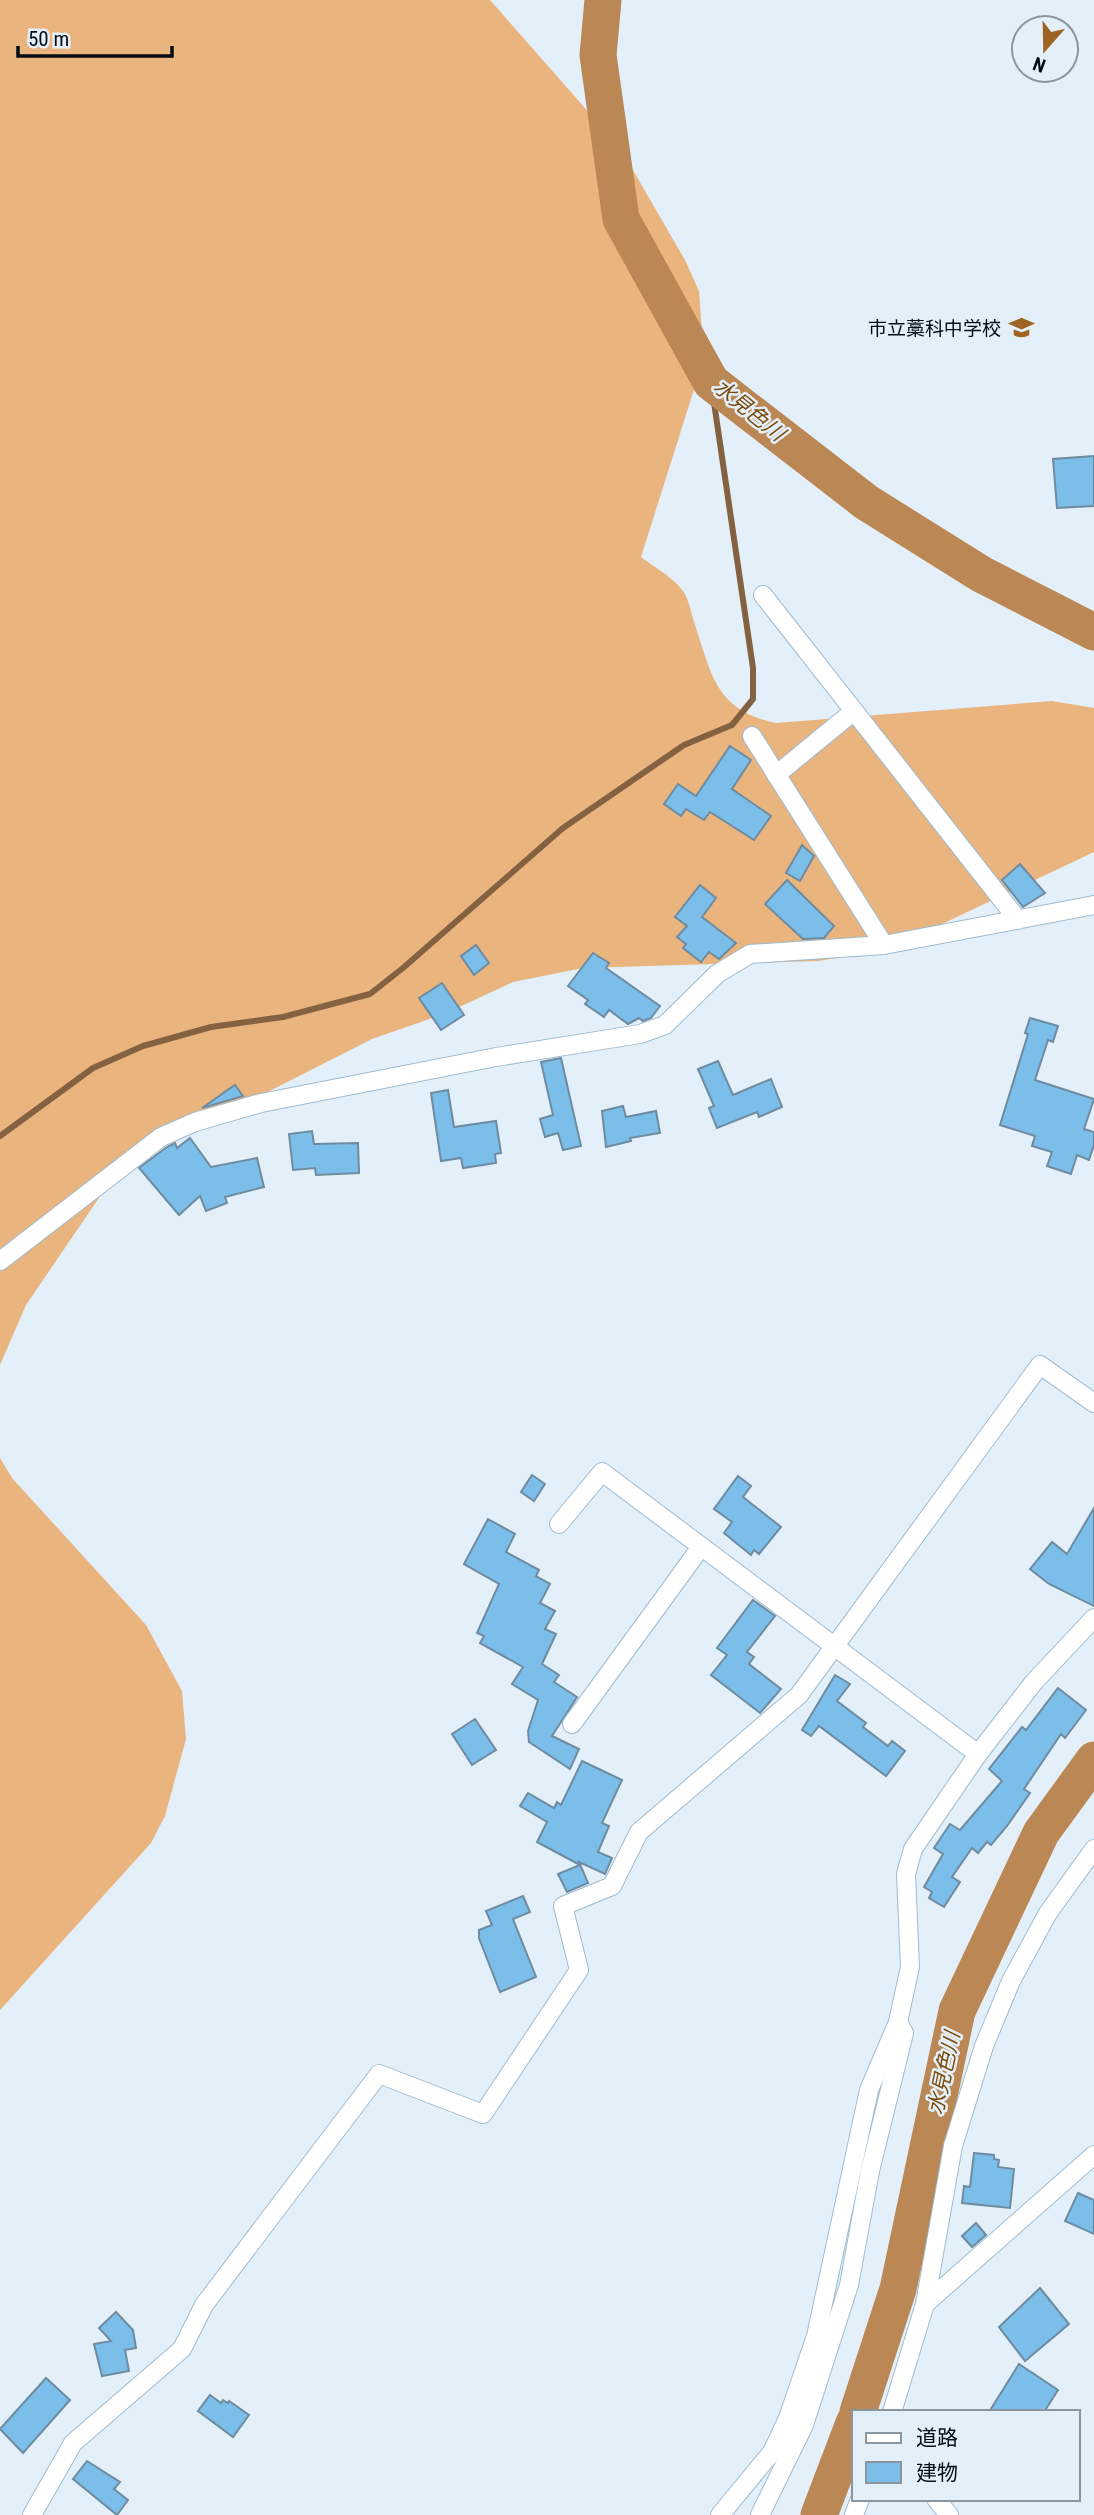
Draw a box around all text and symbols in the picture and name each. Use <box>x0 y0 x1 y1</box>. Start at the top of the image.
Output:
scale bar <box>18 14 172 58</box>
north arrow <box>1010 14 1080 84</box>
text: 50 m <box>28 27 69 51</box>
text: N <box>1030 52 1049 77</box>
school or university icon: 市立藁科中学校 <box>1007 314 1035 342</box>
place label: 市立藁科中学校 <box>868 317 1001 340</box>
water label: 水見色川 <box>709 374 791 447</box>
water label: 水見色川 <box>924 2027 965 2117</box>
legend <box>852 2410 1080 2501</box>
text: 道路 <box>916 2426 958 2450</box>
text: 建物 <box>916 2461 958 2485</box>

